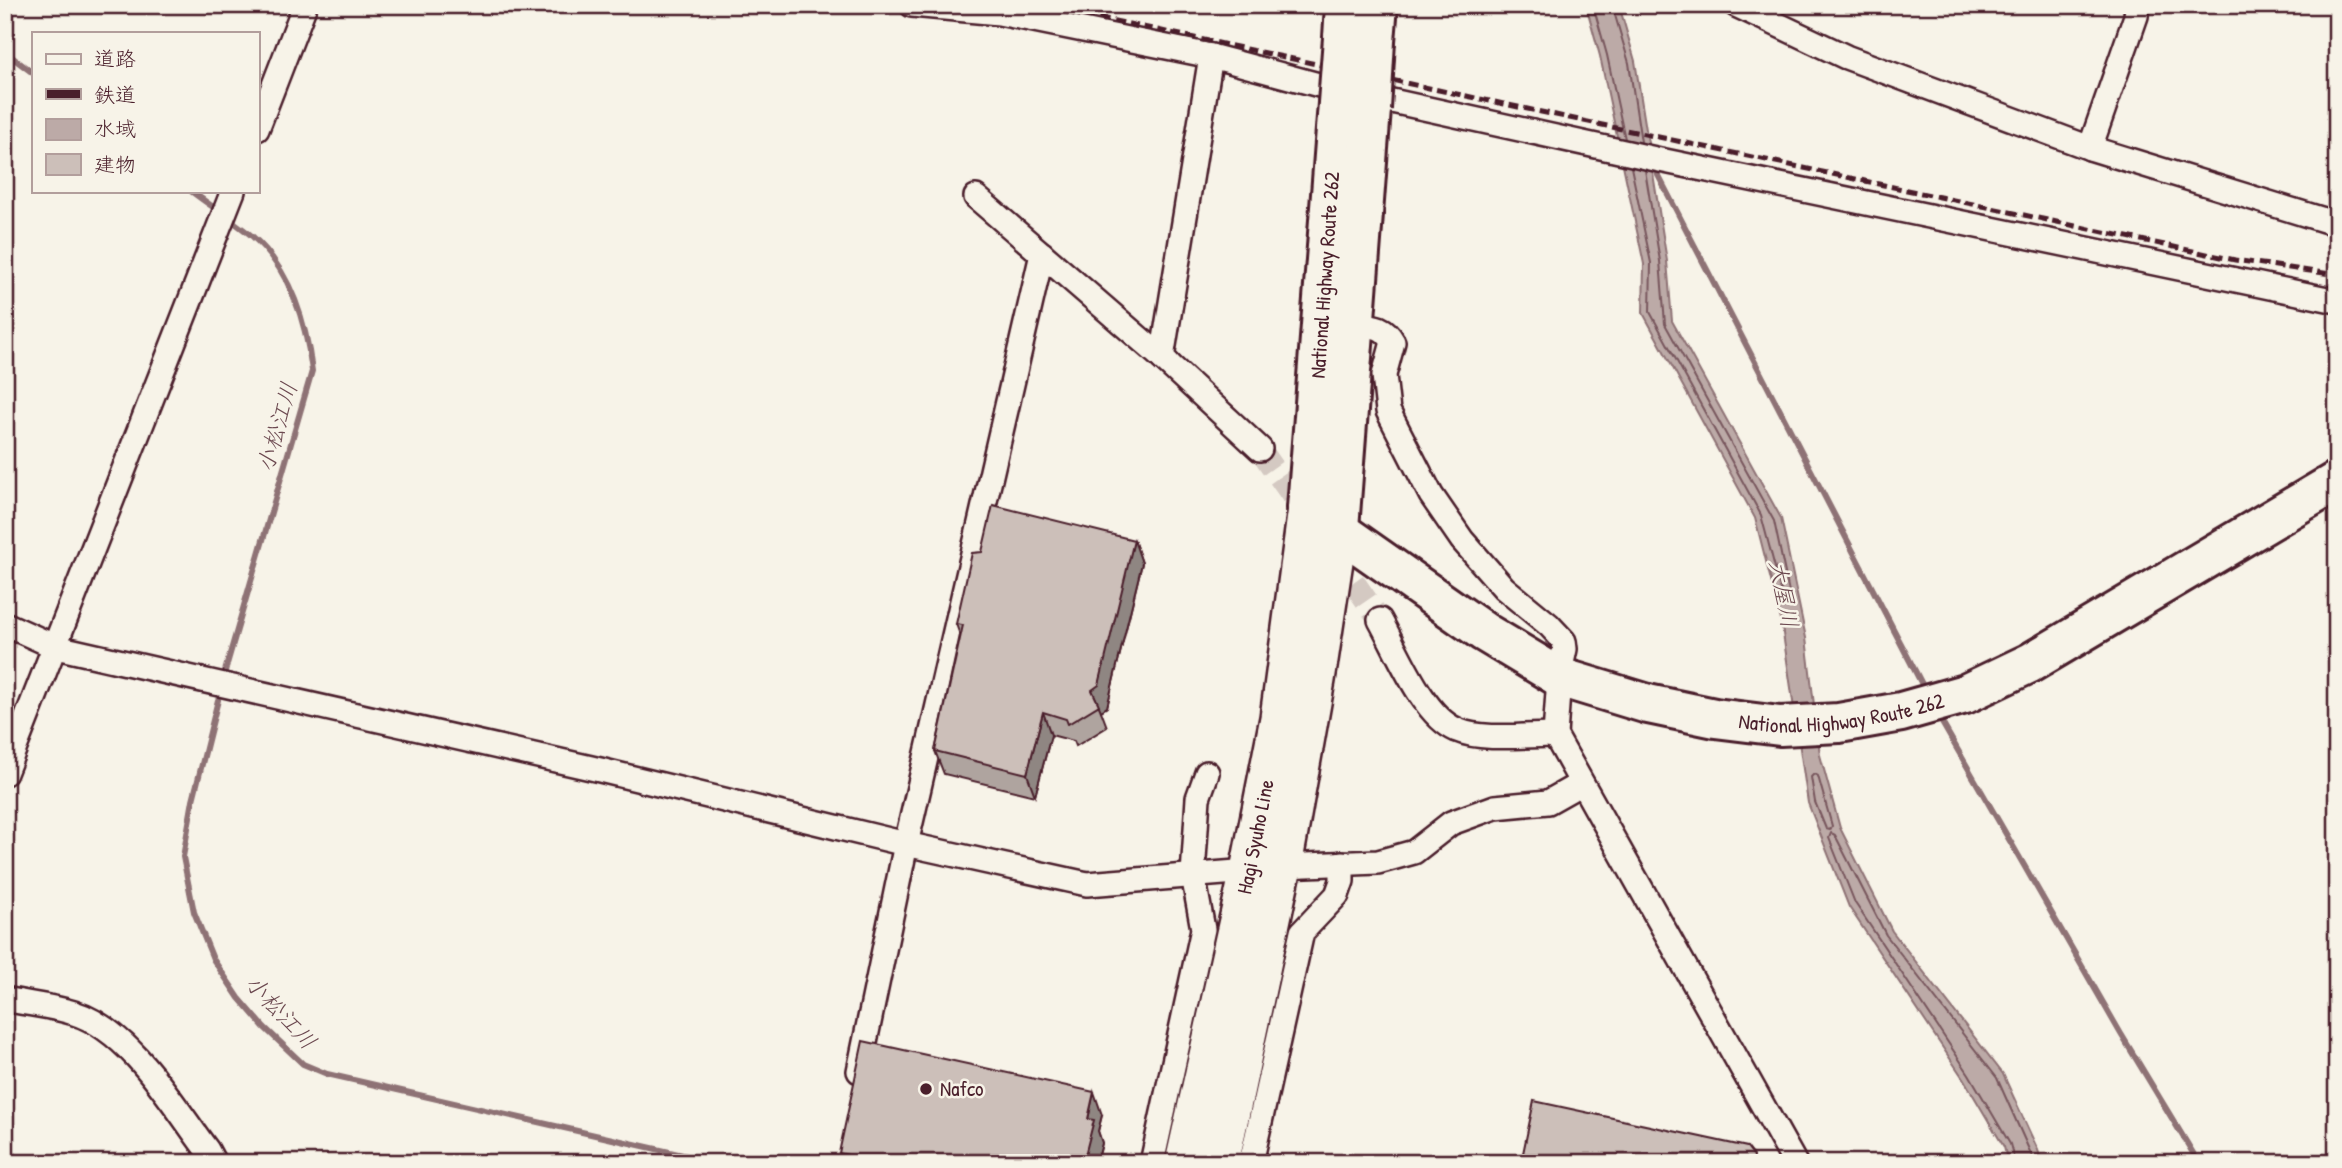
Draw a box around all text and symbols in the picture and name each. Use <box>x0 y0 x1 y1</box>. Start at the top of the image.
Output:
legend <box>32 32 259 192</box>
text: 道路 <box>94 44 136 73</box>
text: 鉄道 <box>94 80 136 109</box>
text: 水域 <box>94 114 136 143</box>
text: 建物 <box>94 150 136 179</box>
street label: National Highway Route 262 <box>1303 170 1346 379</box>
water label: 小松江川 <box>249 378 304 475</box>
water label: 大屋川 <box>1763 557 1806 631</box>
street label: National Highway Route 262 <box>1737 686 1947 740</box>
street label: Hagi Syuho Line <box>1229 777 1281 897</box>
water label: 小松江川 <box>239 967 324 1056</box>
place label: Nafco <box>940 1074 984 1103</box>
marker: Nafco <box>918 1081 934 1097</box>

